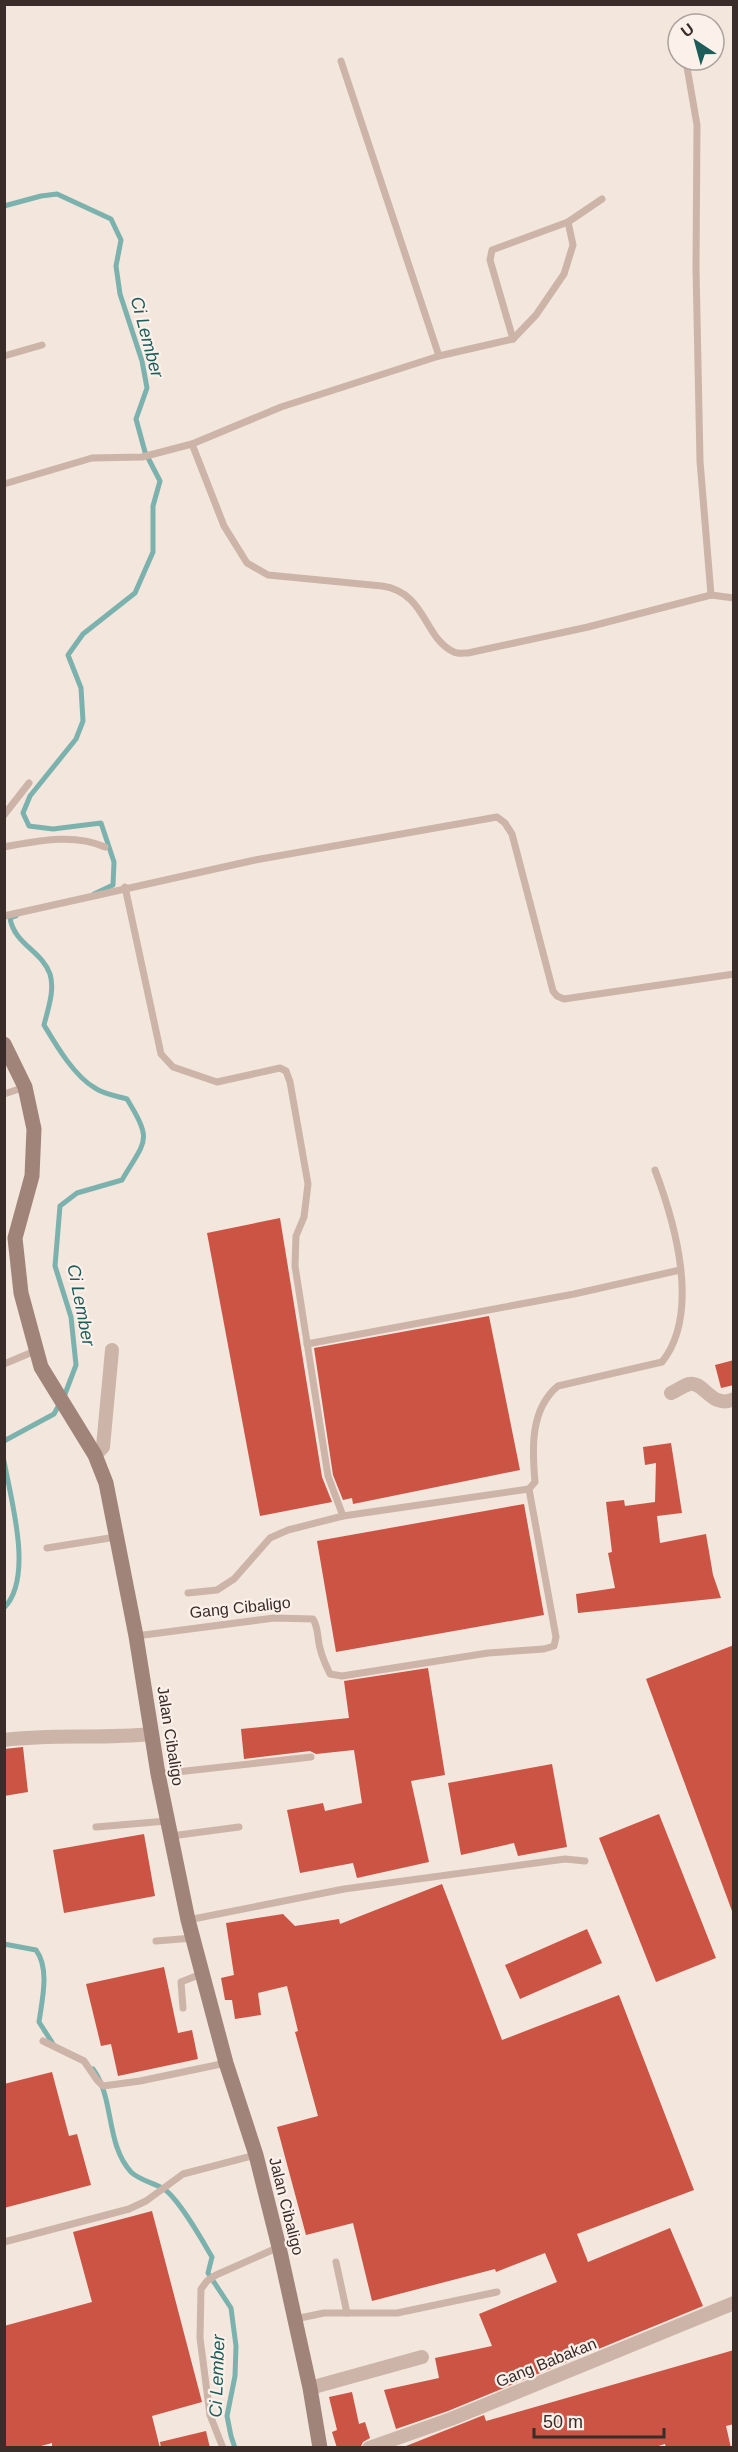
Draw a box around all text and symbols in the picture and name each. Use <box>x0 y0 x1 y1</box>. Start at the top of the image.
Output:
north arrow <box>666 12 726 72</box>
text: U <box>678 20 697 41</box>
water label: Ci Lember <box>127 294 168 381</box>
water label: Ci Lember <box>63 1262 99 1349</box>
street label: Gang Cibaligo <box>189 1594 291 1621</box>
street label: Jalan Cibaligo <box>154 1685 187 1787</box>
street label: Jalan Cibaligo <box>266 2155 307 2257</box>
water label: Ci Lember <box>206 2333 228 2418</box>
street label: Gang Babakan <box>494 2335 599 2390</box>
scale bar <box>534 2401 664 2439</box>
text: 50 m <box>543 2412 583 2432</box>

